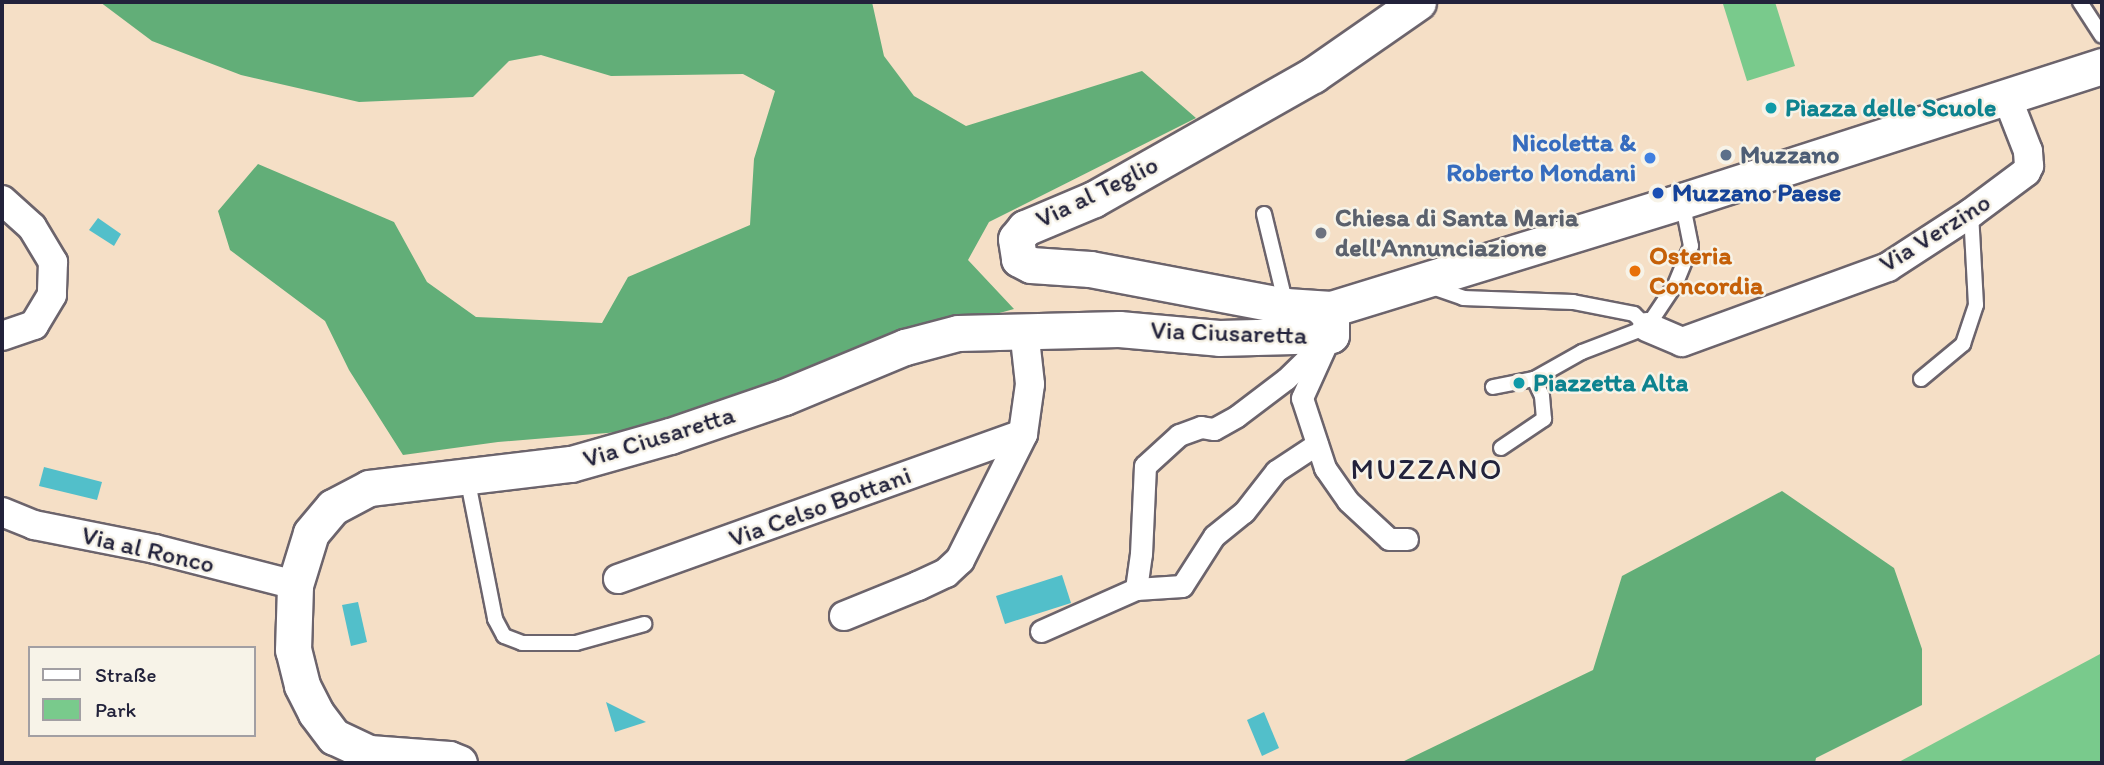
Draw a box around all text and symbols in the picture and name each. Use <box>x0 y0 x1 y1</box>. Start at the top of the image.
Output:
place label: Piazza delle Scuole <box>1785 92 1996 124</box>
marker: Piazza delle Scuole <box>1763 100 1779 116</box>
place label: Nicoletta & Roberto Mondani <box>1446 127 1636 188</box>
place label: Muzzano <box>1740 139 1839 171</box>
marker: Muzzano <box>1718 147 1734 163</box>
street label: Via al Teglio <box>1031 149 1163 235</box>
marker: Nicoletta & Roberto Mondani <box>1642 150 1658 166</box>
place label: Muzzano Paese <box>1672 177 1841 209</box>
marker: Muzzano Paese <box>1650 185 1666 201</box>
street label: Via Verzino <box>1874 187 1996 279</box>
place label: Chiesa di Santa Maria dell'Annunciazione <box>1335 202 1578 264</box>
marker: Chiesa di Santa Maria dell'Annunciazione <box>1313 225 1329 241</box>
place label: Osteria Concordia <box>1649 240 1764 302</box>
marker: Osteria Concordia <box>1627 263 1643 279</box>
street label: Via Ciusaretta <box>1150 315 1308 351</box>
place label: Piazzetta Alta <box>1533 367 1689 399</box>
marker: Piazzetta Alta <box>1511 375 1527 391</box>
street label: Via Ciusaretta <box>579 399 739 475</box>
district label: MUZZANO <box>1352 451 1502 487</box>
street label: Via Celso Bottani <box>725 460 915 554</box>
street label: Via al Ronco <box>78 520 218 580</box>
legend <box>28 646 256 737</box>
text: Straße <box>95 662 156 687</box>
text: Park <box>95 697 136 722</box>

